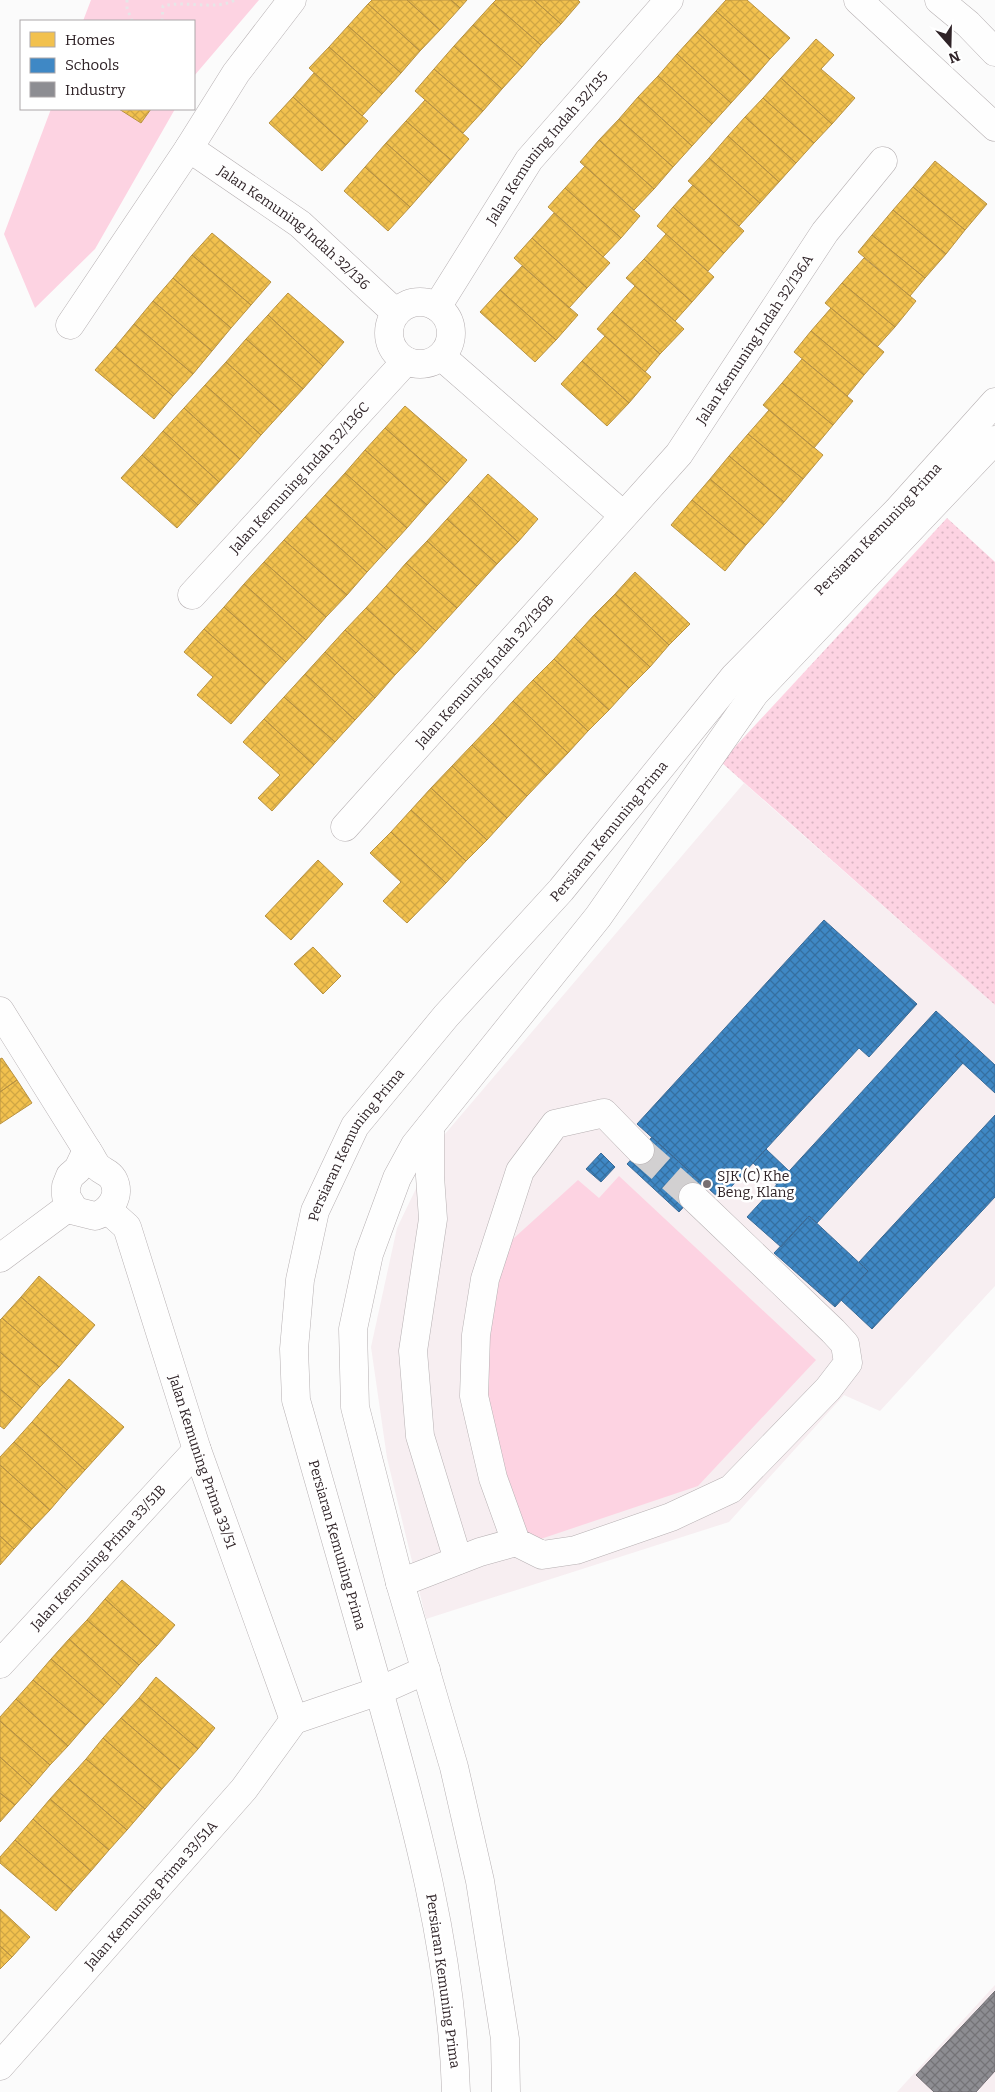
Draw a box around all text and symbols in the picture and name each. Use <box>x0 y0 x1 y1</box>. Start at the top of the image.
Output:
legend <box>20 20 195 110</box>
north arrow <box>925 20 975 70</box>
text: Homes <box>65 31 115 49</box>
text: N <box>946 47 962 67</box>
text: Schools <box>65 56 119 74</box>
street label: Jalan Kemuning Indah 32/135 <box>482 68 611 228</box>
text: Industry <box>65 81 125 99</box>
street label: Jalan Kemuning Indah 32/136 <box>214 161 374 293</box>
street label: Jalan Kemuning Indah 32/136A <box>692 251 816 428</box>
street label: Jalan Kemuning Indah 32/136C <box>225 399 373 558</box>
street label: Persiaran Kemuning Prima <box>811 459 945 599</box>
street label: Jalan Kemuning Indah 32/136B <box>411 592 557 752</box>
street label: Persiaran Kemuning Prima <box>546 757 671 905</box>
street label: Persiaran Kemuning Prima <box>305 1065 408 1223</box>
place label: SJK (C) Khe Beng, Klang <box>717 1168 794 1201</box>
marker: SJK (C) Khe Beng, Klang <box>701 1178 713 1190</box>
street label: Jalan Kemuning Prima 33/51 <box>165 1372 240 1551</box>
street label: Persiaran Kemuning Prima <box>305 1458 370 1632</box>
street label: Jalan Kemuning Prima 33/51B <box>26 1481 169 1634</box>
street label: Jalan Kemuning Prima 33/51A <box>80 1817 221 1973</box>
street label: Persiaran Kemuning Prima <box>422 1893 464 2070</box>

